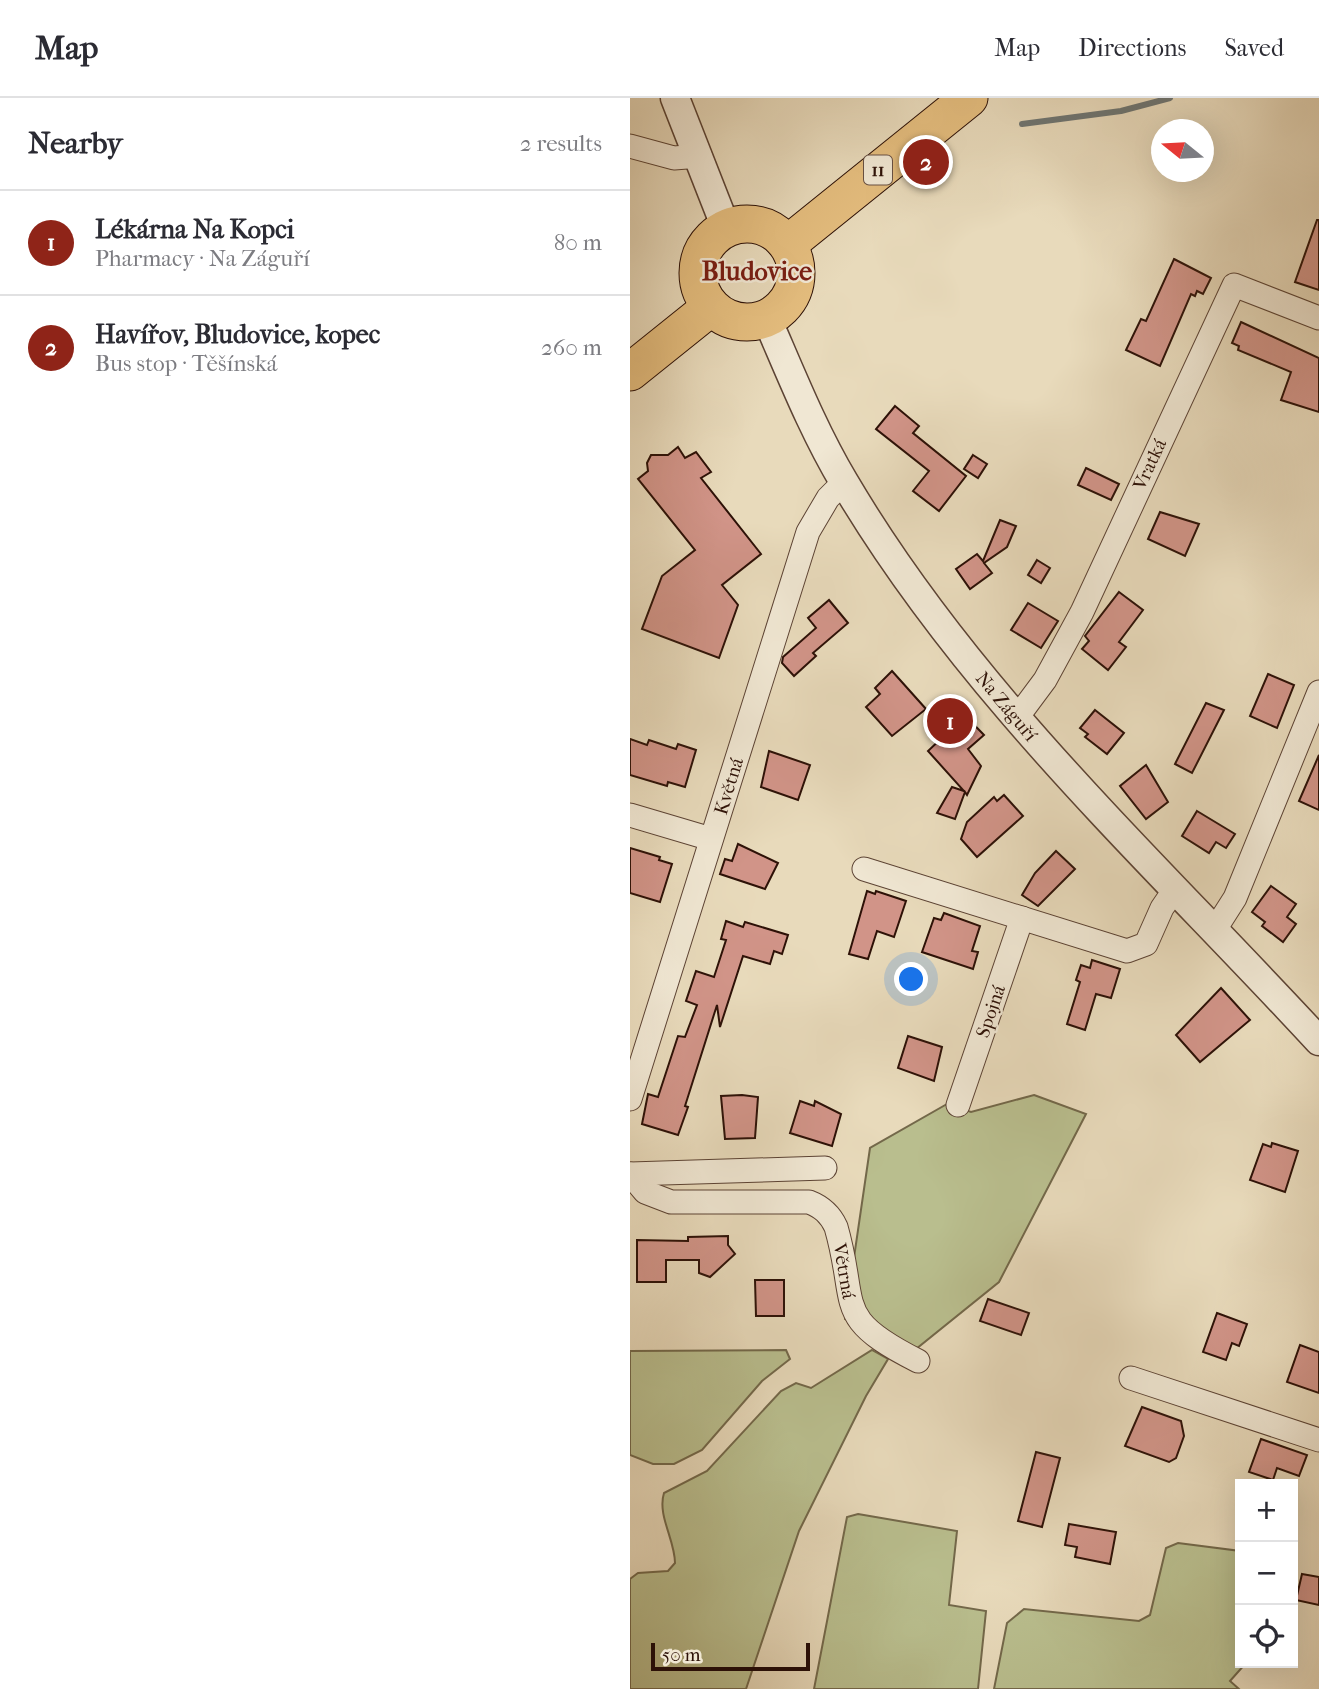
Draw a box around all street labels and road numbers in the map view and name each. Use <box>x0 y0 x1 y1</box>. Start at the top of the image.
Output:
road number: 11 <box>864 156 892 184</box>
street label: Vratká <box>1128 435 1171 494</box>
street label: Na Záguří <box>971 668 1042 746</box>
street label: Květná <box>710 755 748 817</box>
street label: Spojná <box>972 982 1010 1041</box>
street label: Větrná <box>828 1241 860 1301</box>

